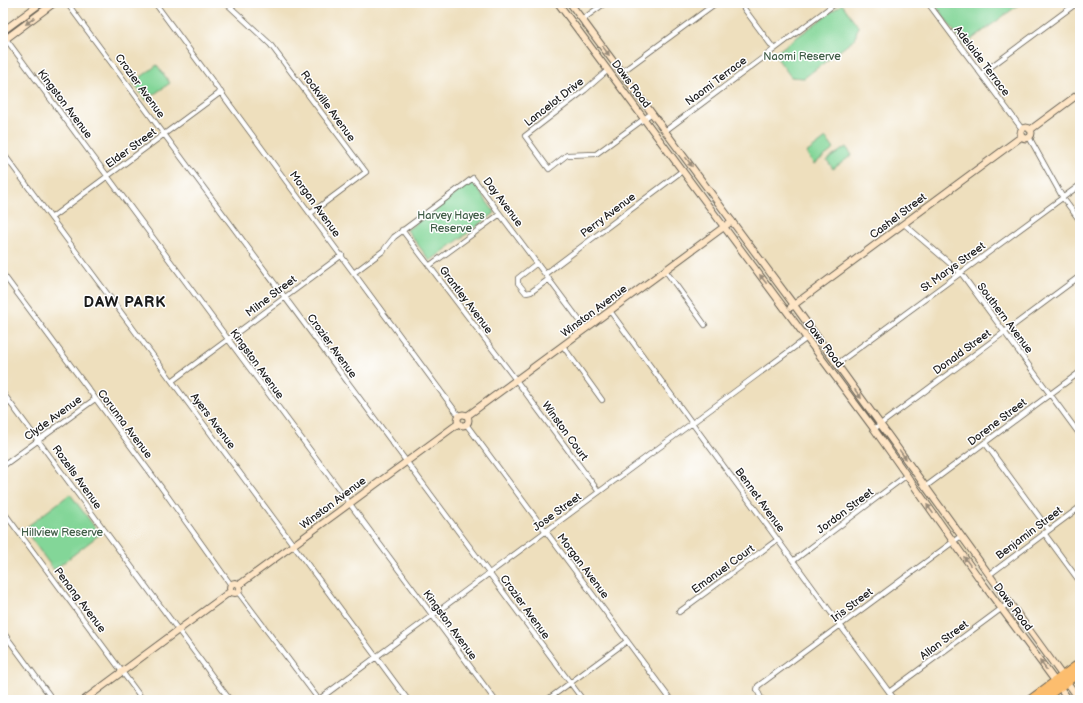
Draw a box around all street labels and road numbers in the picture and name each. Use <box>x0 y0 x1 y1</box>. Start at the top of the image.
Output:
street label: Adelaide Terrace <box>951 23 1013 99</box>
street label: Crozier Avenue <box>112 51 168 121</box>
street label: Naomi Terrace <box>683 53 750 108</box>
street label: Daws Road <box>609 58 653 110</box>
street label: Kingston Avenue <box>35 67 95 141</box>
street label: Rockville Avenue <box>298 68 358 144</box>
street label: Lancelot Drive <box>522 75 587 129</box>
street label: Elder Street <box>103 125 159 171</box>
street label: Morgan Avenue <box>287 169 344 240</box>
street label: Day Avenue <box>480 175 526 230</box>
street label: Perry Avenue <box>578 190 639 240</box>
street label: Cashel Street <box>867 190 929 242</box>
street label: St Marys Street <box>918 239 988 295</box>
street label: Grantley Avenue <box>437 264 496 337</box>
street label: Milne Street <box>243 272 299 319</box>
street label: Southern Avenue <box>974 280 1036 356</box>
street label: Winston Avenue <box>558 282 630 340</box>
street label: Crozier Avenue <box>304 311 360 381</box>
street label: Daws Road <box>802 318 846 370</box>
street label: Donald Street <box>931 326 994 377</box>
street label: Kingston Avenue <box>227 327 287 402</box>
street label: Corunna Avenue <box>95 387 155 461</box>
street label: Ayers Avenue <box>188 390 239 452</box>
street label: Clyde Avenue <box>22 393 85 443</box>
street label: Dorene Street <box>965 395 1029 448</box>
street label: Winston Court <box>539 399 591 464</box>
street label: Rozells Avenue <box>49 442 105 512</box>
street label: Bennet Avenue <box>732 465 788 535</box>
street label: Winston Avenue <box>297 474 369 532</box>
street label: Jordon Street <box>814 485 876 536</box>
street label: Jose Street <box>530 490 584 534</box>
street label: Benjamin Street <box>993 503 1065 562</box>
street label: Morgan Avenue <box>554 531 612 602</box>
street label: Emanuel Court <box>689 542 757 596</box>
street label: Penang Avenue <box>51 565 109 635</box>
street label: Crozier Avenue <box>497 572 553 642</box>
street label: Daws Road <box>991 581 1035 633</box>
street label: Iris Street <box>829 585 876 625</box>
street label: Kingston Avenue <box>420 588 480 663</box>
street label: Allan Street <box>917 617 971 662</box>

